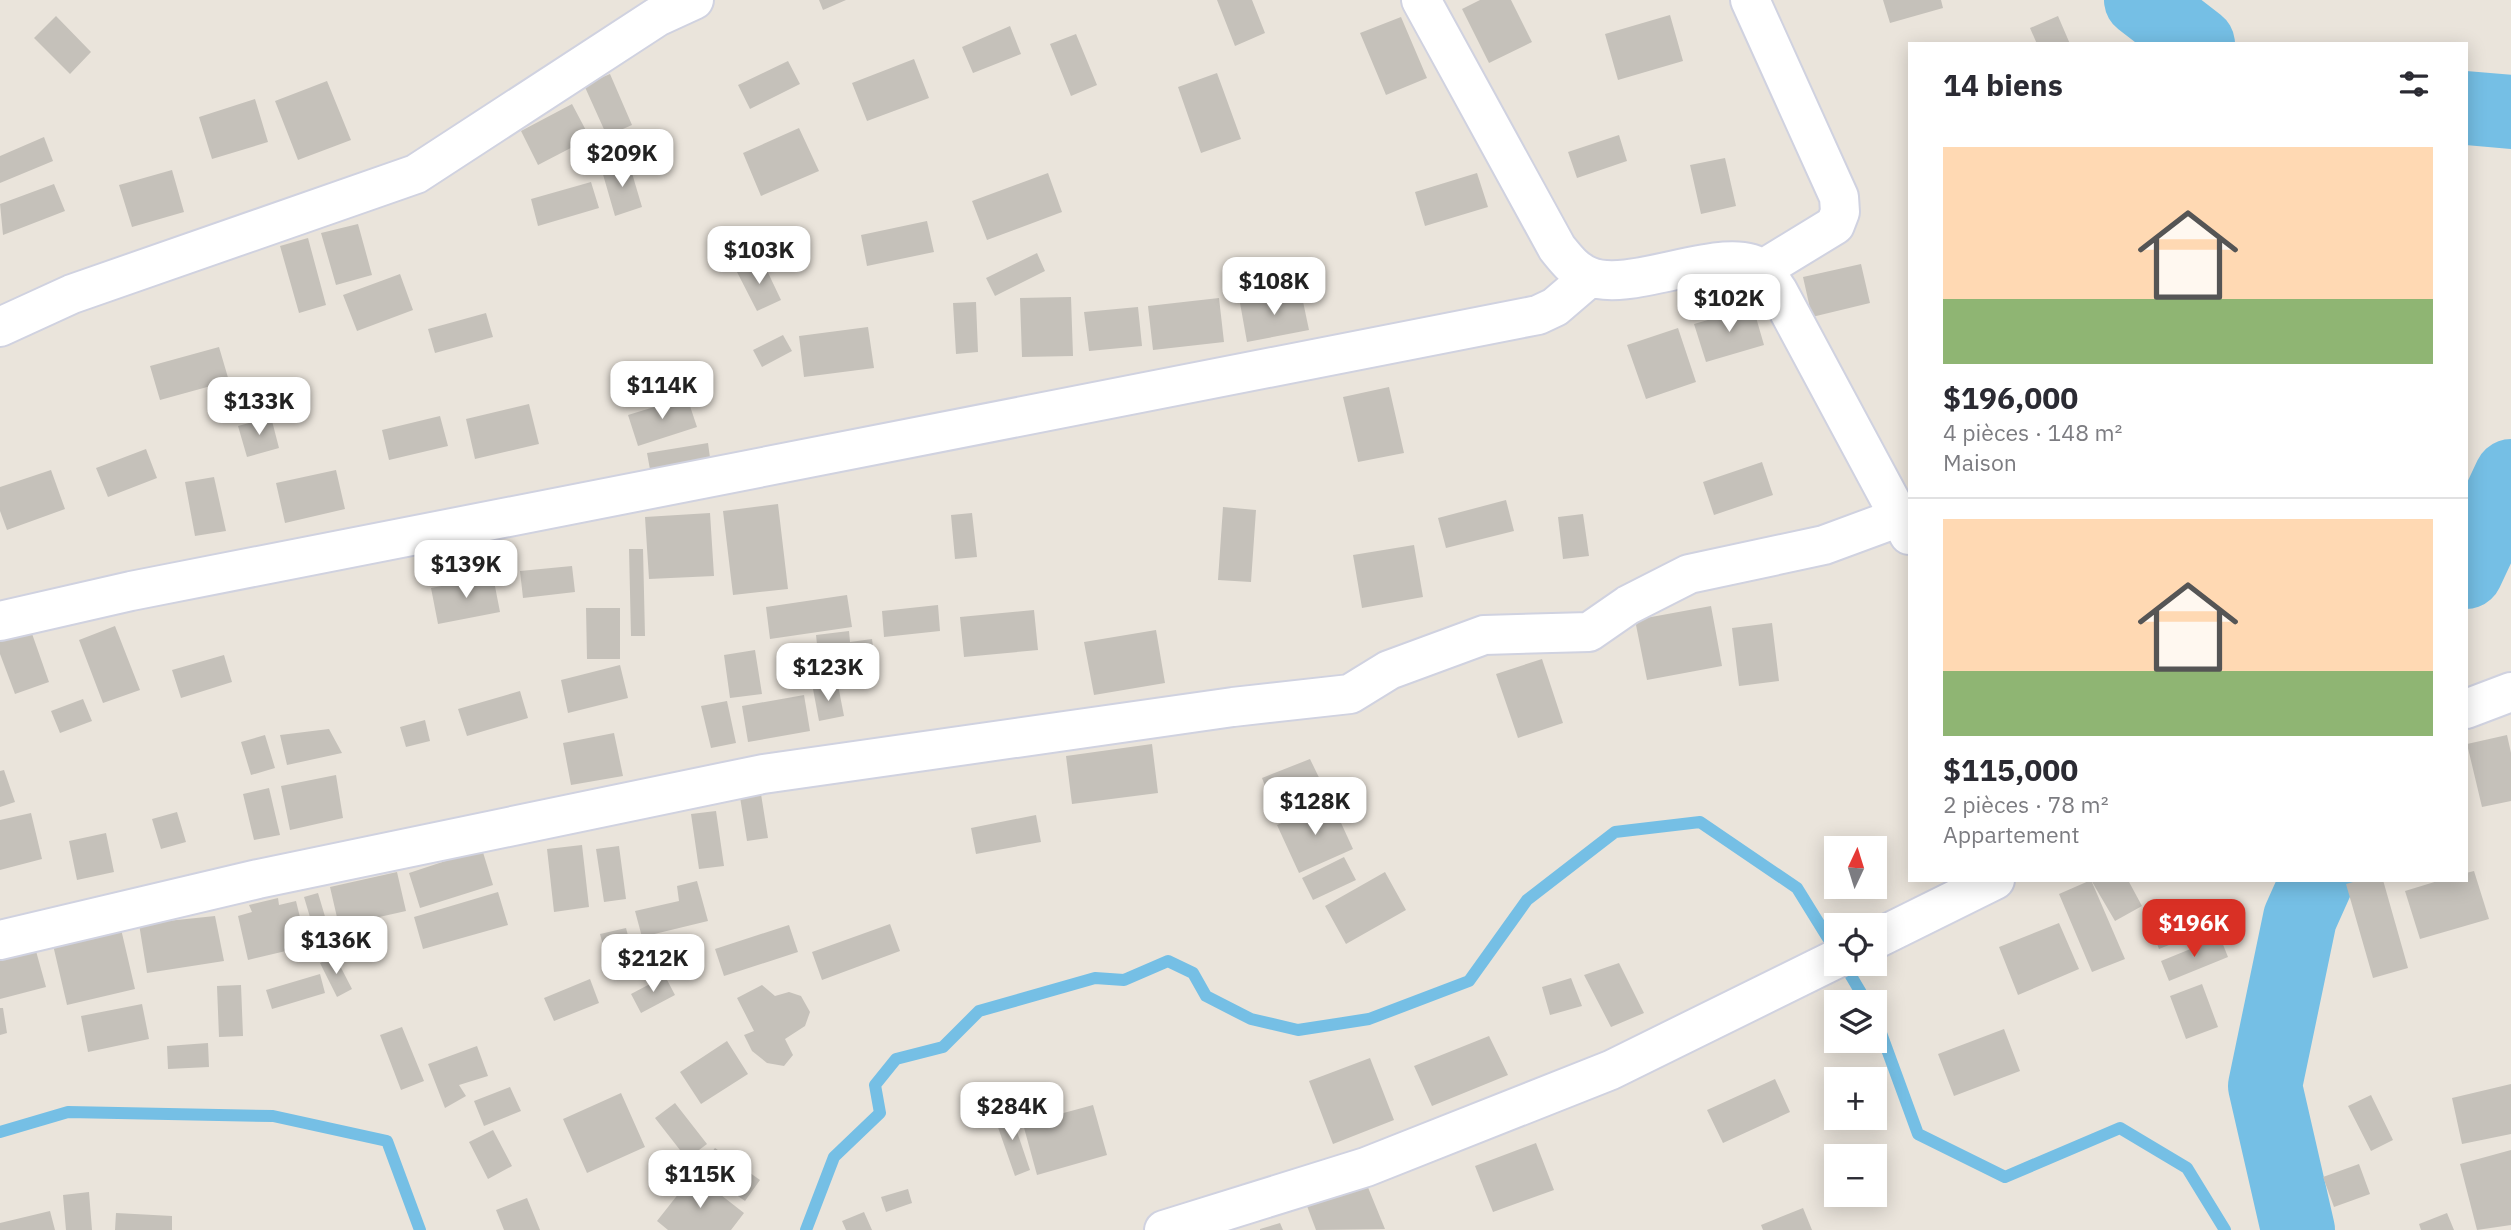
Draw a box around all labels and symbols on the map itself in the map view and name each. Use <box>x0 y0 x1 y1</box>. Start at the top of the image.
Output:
pin: $209K <box>573 130 671 189</box>
pin: $103K <box>710 226 808 286</box>
pin: $108K <box>1225 258 1323 317</box>
pin: $102K <box>1680 274 1778 334</box>
pin: $114K <box>613 362 711 421</box>
pin: $133K <box>210 378 308 437</box>
pin: $139K <box>417 540 515 600</box>
pin: $123K <box>779 644 877 703</box>
pin: $128K <box>1266 778 1364 837</box>
north arrow <box>1824 836 1886 900</box>
pin: $196K <box>2145 900 2243 959</box>
pin: $136K <box>287 916 385 976</box>
pin: $212K <box>604 934 702 994</box>
pin: $284K <box>963 1082 1061 1142</box>
pin: $115K <box>651 1150 749 1210</box>

